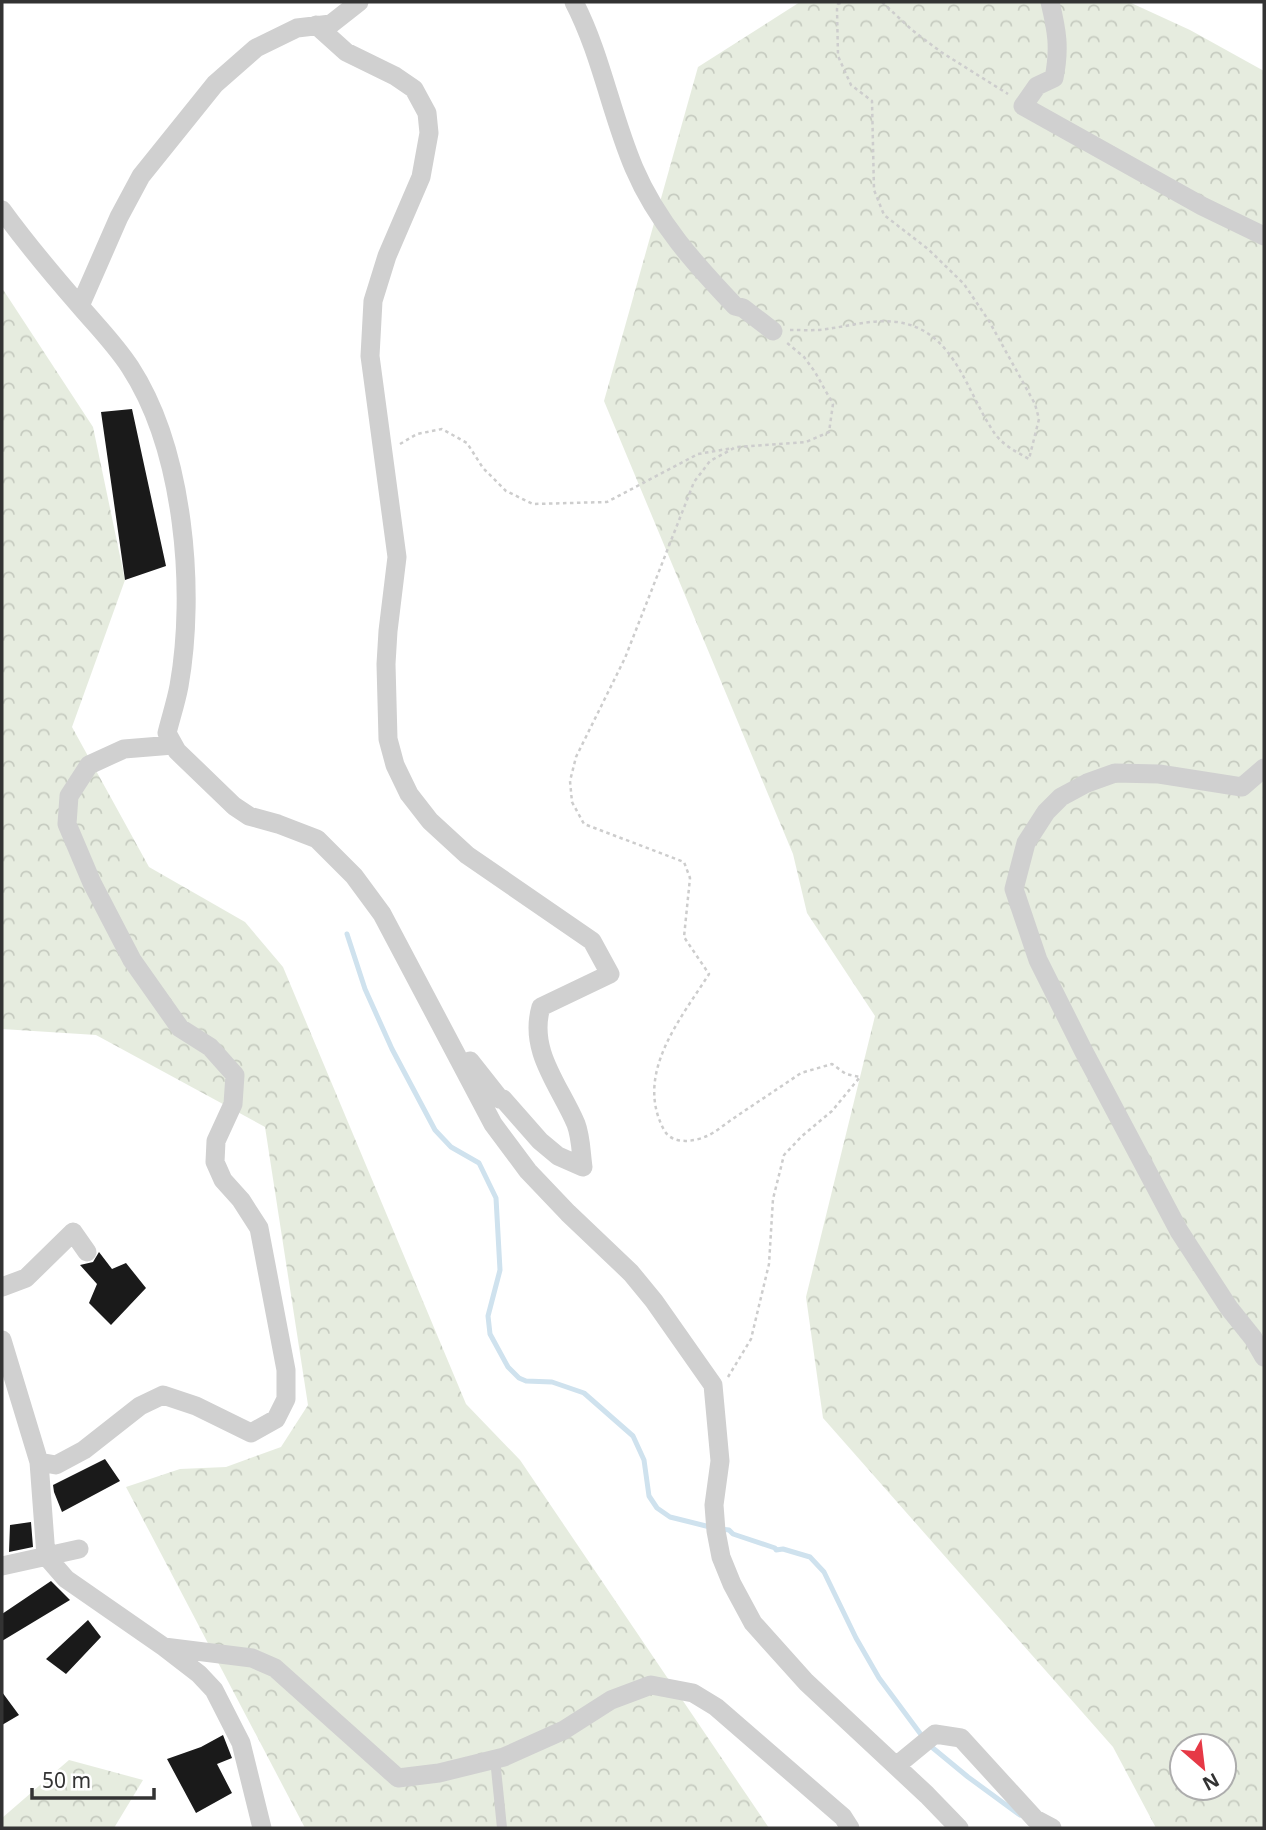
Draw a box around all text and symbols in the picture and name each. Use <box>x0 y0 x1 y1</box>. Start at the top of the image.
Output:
north arrow <box>1168 1732 1238 1802</box>
scale bar <box>32 1756 154 1800</box>
text: 50 m <box>42 1766 91 1794</box>
text: N <box>1198 1767 1224 1797</box>

